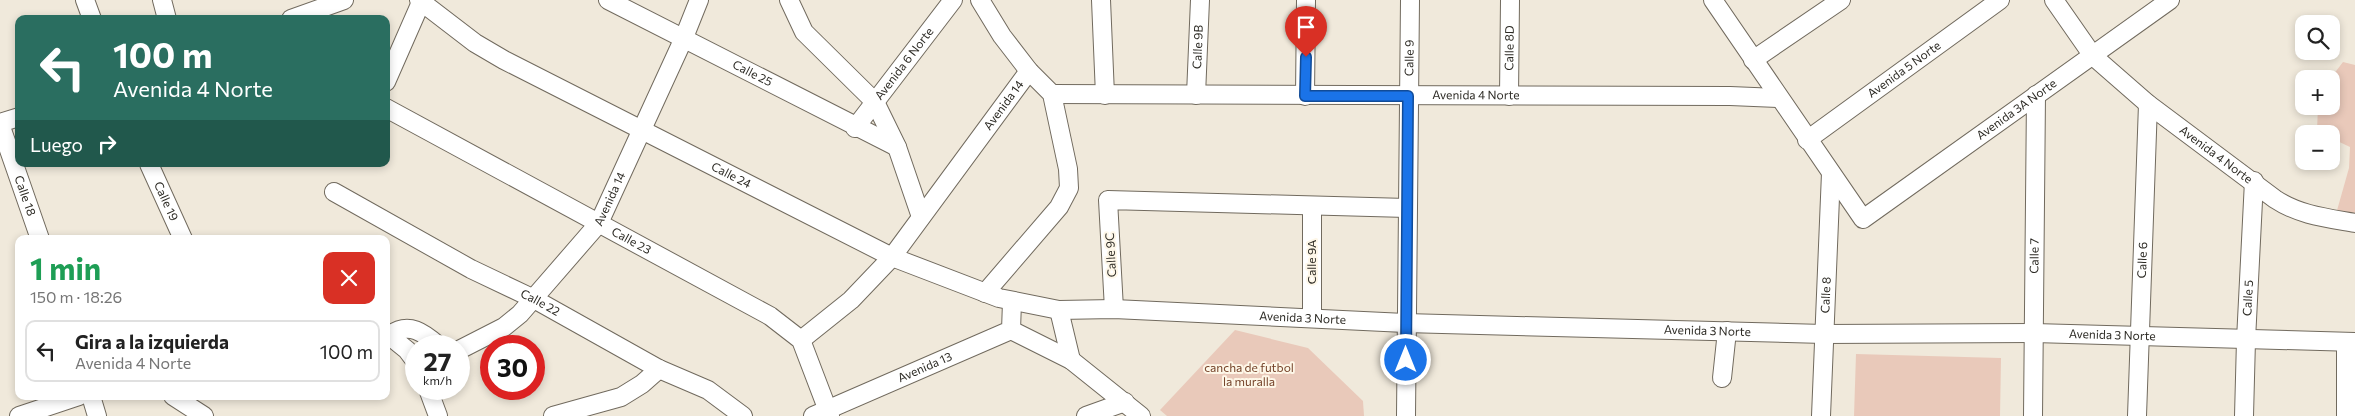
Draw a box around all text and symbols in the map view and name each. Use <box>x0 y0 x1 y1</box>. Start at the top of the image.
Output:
pin <box>1285 6 1327 57</box>
icon: arrive <box>1292 13 1320 41</box>
map controls <box>2295 15 2340 170</box>
button: search <box>2295 15 2340 60</box>
street label: Avenida 6 Norte <box>871 24 936 102</box>
street label: Calle 9B <box>1189 24 1205 69</box>
street label: Calle 8D <box>1501 25 1516 71</box>
text: 100 m <box>113 32 213 75</box>
icon: left <box>30 35 95 100</box>
street label: Avenida 5 Norte <box>1864 37 1943 100</box>
street label: Calle 9 <box>1401 40 1416 76</box>
street label: Calle 25 <box>731 57 775 89</box>
button: + <box>2295 70 2340 115</box>
text: Avenida 4 Norte <box>113 75 273 102</box>
street label: Avenida 3A Norte <box>1973 75 2059 142</box>
street label: Avenida 14 <box>980 77 1026 132</box>
street label: Avenida 4 Norte <box>1432 87 1520 101</box>
street label: Avenida 4 Norte <box>2177 122 2256 186</box>
button: − <box>2295 125 2340 170</box>
icon: right <box>93 130 121 158</box>
text: Luego <box>30 133 83 156</box>
street label: Calle 24 <box>709 158 754 190</box>
street label: Avenida 14 <box>591 169 628 228</box>
street label: Calle 18 <box>12 173 39 217</box>
street label: Calle 19 <box>152 179 182 223</box>
street label: Calle 23 <box>610 224 654 256</box>
street label: Calle 9C <box>1102 232 1118 278</box>
street label: Calle 7 <box>2026 238 2041 274</box>
street label: Calle 9A <box>1304 240 1318 284</box>
street label: Calle 6 <box>2134 242 2149 279</box>
text: 1 min <box>30 249 101 286</box>
button: close <box>323 252 375 304</box>
street label: Calle 8 <box>1817 276 1833 314</box>
street label: Calle 5 <box>2239 280 2255 316</box>
street label: Calle 22 <box>519 286 563 318</box>
text: 150 m · 18:26 <box>30 287 122 306</box>
street label: Avenida 3 Norte <box>1259 308 1346 326</box>
street label: Avenida 3 Norte <box>1664 322 1751 338</box>
street label: Avenida 3 Norte <box>2069 326 2156 342</box>
text: Gira a la izquierda <box>75 330 229 353</box>
position arrow <box>1379 333 1431 385</box>
speed limit sign: 30 <box>480 335 545 400</box>
icon: left <box>32 337 60 365</box>
text: 100 m <box>320 340 373 363</box>
text: 27 <box>424 346 451 376</box>
street label: Avenida 13 <box>895 349 954 384</box>
text: Avenida 4 Norte <box>75 353 191 372</box>
park label: cancha de futbol la muralla <box>1204 360 1294 388</box>
text: km/h <box>423 373 452 387</box>

